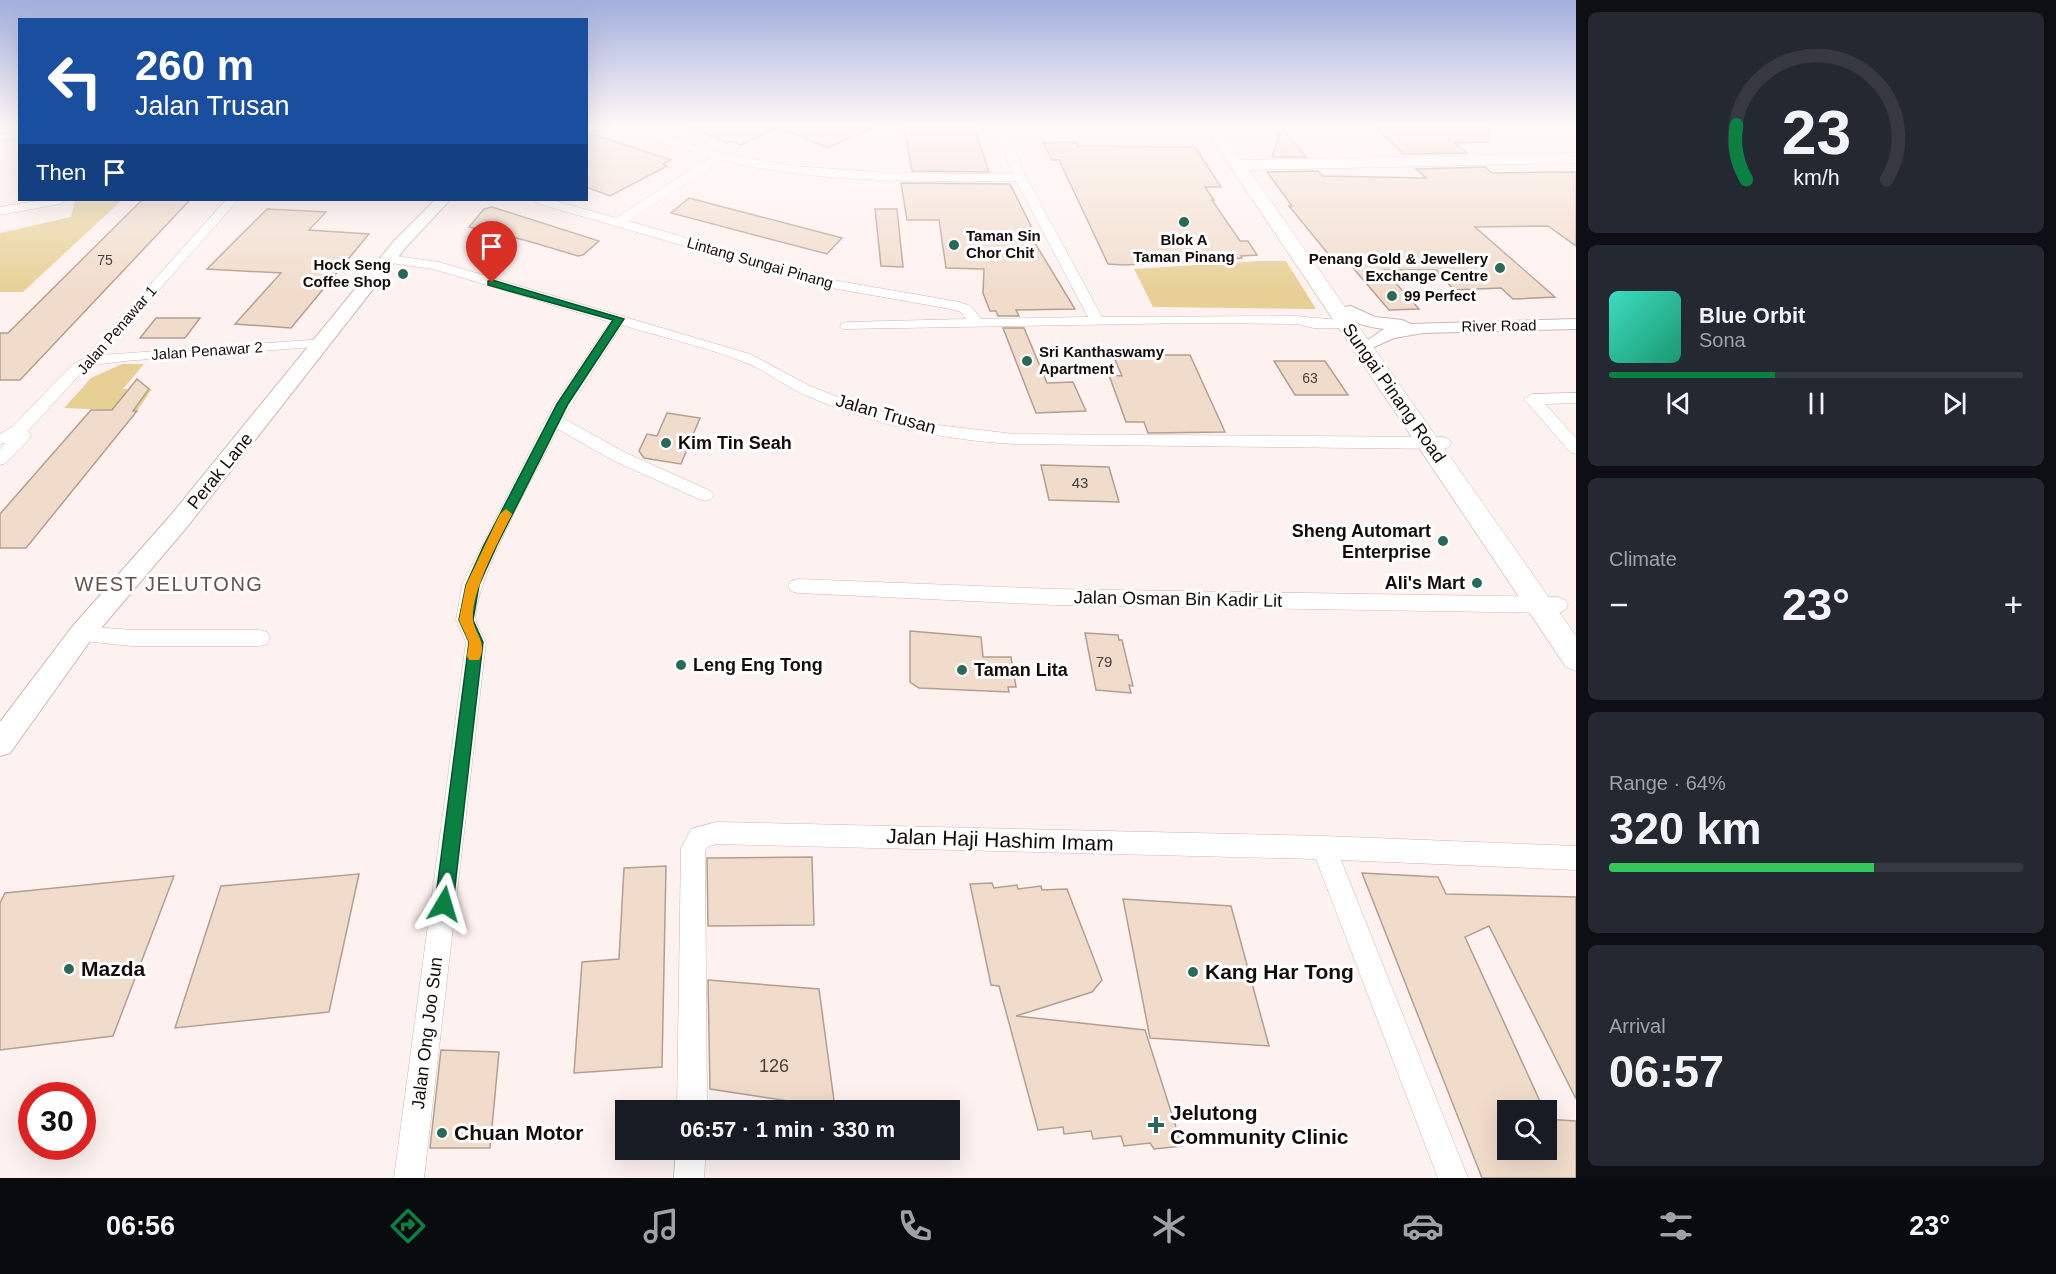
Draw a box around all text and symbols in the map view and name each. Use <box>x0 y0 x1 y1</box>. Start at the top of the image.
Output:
icon: left <box>36 42 114 120</box>
text: 260 m <box>135 42 254 89</box>
text: Jalan Trusan <box>135 91 290 121</box>
text: 23 <box>1781 98 1851 167</box>
icon: arrive <box>98 156 131 189</box>
text: Then <box>36 160 86 185</box>
text: km/h <box>1793 166 1839 190</box>
marker: Blok A Taman Pinang <box>1177 215 1191 229</box>
pin <box>466 221 517 283</box>
place label: Taman Sin Chor Chit <box>966 227 1041 261</box>
icon: arrive <box>475 230 508 263</box>
place label: Blok A Taman Pinang <box>1133 231 1235 265</box>
street label: Lintang Sungai Pinang <box>685 234 835 291</box>
marker: Taman Sin Chor Chit <box>947 238 961 252</box>
place label: Penang Gold & Jewellery Exchange Centre <box>1309 250 1489 284</box>
house number: 75 <box>97 252 113 268</box>
place label: Hock Seng Coffee Shop <box>303 256 391 290</box>
marker: Penang Gold & Jewellery Exchange Centre <box>1493 261 1507 275</box>
marker: Hock Seng Coffee Shop <box>396 267 410 281</box>
street label: Jalan Penawar 1 <box>74 282 160 377</box>
place label: 99 Perfect <box>1404 287 1476 304</box>
marker: 99 Perfect <box>1385 289 1399 303</box>
text: Blue Orbit <box>1699 303 1805 328</box>
street label: River Road <box>1461 316 1537 335</box>
street label: Sungai Pinang Road <box>1338 320 1450 466</box>
text: Sona <box>1699 329 1746 351</box>
street label: Jalan Penawar 2 <box>151 338 263 363</box>
place label: Sri Kanthaswamy Apartment <box>1039 343 1165 377</box>
marker: Sri Kanthaswamy Apartment <box>1020 354 1034 368</box>
house number: 63 <box>1302 370 1318 386</box>
icon: previous <box>1662 387 1695 420</box>
icon: pause <box>1800 387 1833 420</box>
icon: next <box>1938 387 1971 420</box>
street label: Jalan Trusan <box>834 390 938 438</box>
street label: Perak Lane <box>183 429 257 513</box>
place label: Kim Tin Seah <box>678 433 792 453</box>
marker: Kim Tin Seah <box>659 436 673 450</box>
house number: 43 <box>1072 474 1088 491</box>
place label: Sheng Automart Enterprise <box>1292 521 1431 562</box>
marker: Sheng Automart Enterprise <box>1436 534 1450 548</box>
text: Climate <box>1609 548 1677 570</box>
district label: WEST JELUTONG <box>75 573 263 595</box>
place label: Ali's Mart <box>1385 573 1465 593</box>
marker: Ali's Mart <box>1470 576 1484 590</box>
text: 23° <box>1782 579 1850 630</box>
text: − <box>1609 586 1628 623</box>
text: + <box>2004 586 2023 623</box>
street label: Jalan Osman Bin Kadir Lit <box>1074 587 1282 611</box>
house number: 79 <box>1096 653 1112 670</box>
place label: Leng Eng Tong <box>693 655 823 675</box>
marker: Leng Eng Tong <box>674 658 688 672</box>
place label: Taman Lita <box>974 660 1069 680</box>
marker: Taman Lita <box>955 663 969 677</box>
text: Range · 64% <box>1609 772 1726 794</box>
text: 320 km <box>1609 803 1762 854</box>
street label: Jalan Haji Hashim Imam <box>886 824 1114 855</box>
position arrow <box>412 872 476 936</box>
street label: Jalan Ong Joo Sun <box>408 956 446 1110</box>
place label: Mazda <box>81 957 146 980</box>
place label: Kang Har Tong <box>1205 960 1354 983</box>
marker: Mazda <box>62 962 76 976</box>
marker: Kang Har Tong <box>1186 965 1200 979</box>
text: Arrival <box>1609 1015 1666 1037</box>
text: 06:57 <box>1609 1046 1724 1097</box>
house number: 126 <box>759 1056 789 1076</box>
speed limit sign: 30 <box>18 1082 96 1160</box>
map controls <box>1497 1100 1557 1160</box>
button: search <box>1497 1100 1557 1160</box>
place label: Jelutong Community Clinic <box>1170 1101 1349 1148</box>
marker: Jelutong Community Clinic <box>1147 1116 1165 1134</box>
text: 06:57 · 1 min · 330 m <box>680 1117 895 1142</box>
place label: Chuan Motor <box>454 1121 583 1144</box>
marker: Chuan Motor <box>435 1126 449 1140</box>
icon: directions <box>387 1205 429 1247</box>
icon: music <box>640 1205 682 1247</box>
icon: phone <box>894 1205 936 1247</box>
icon: climate <box>1148 1205 1190 1247</box>
icon: car <box>1402 1205 1444 1247</box>
icon: filters <box>1655 1205 1697 1247</box>
text: 06:56 <box>106 1211 175 1241</box>
text: 23° <box>1909 1211 1950 1241</box>

